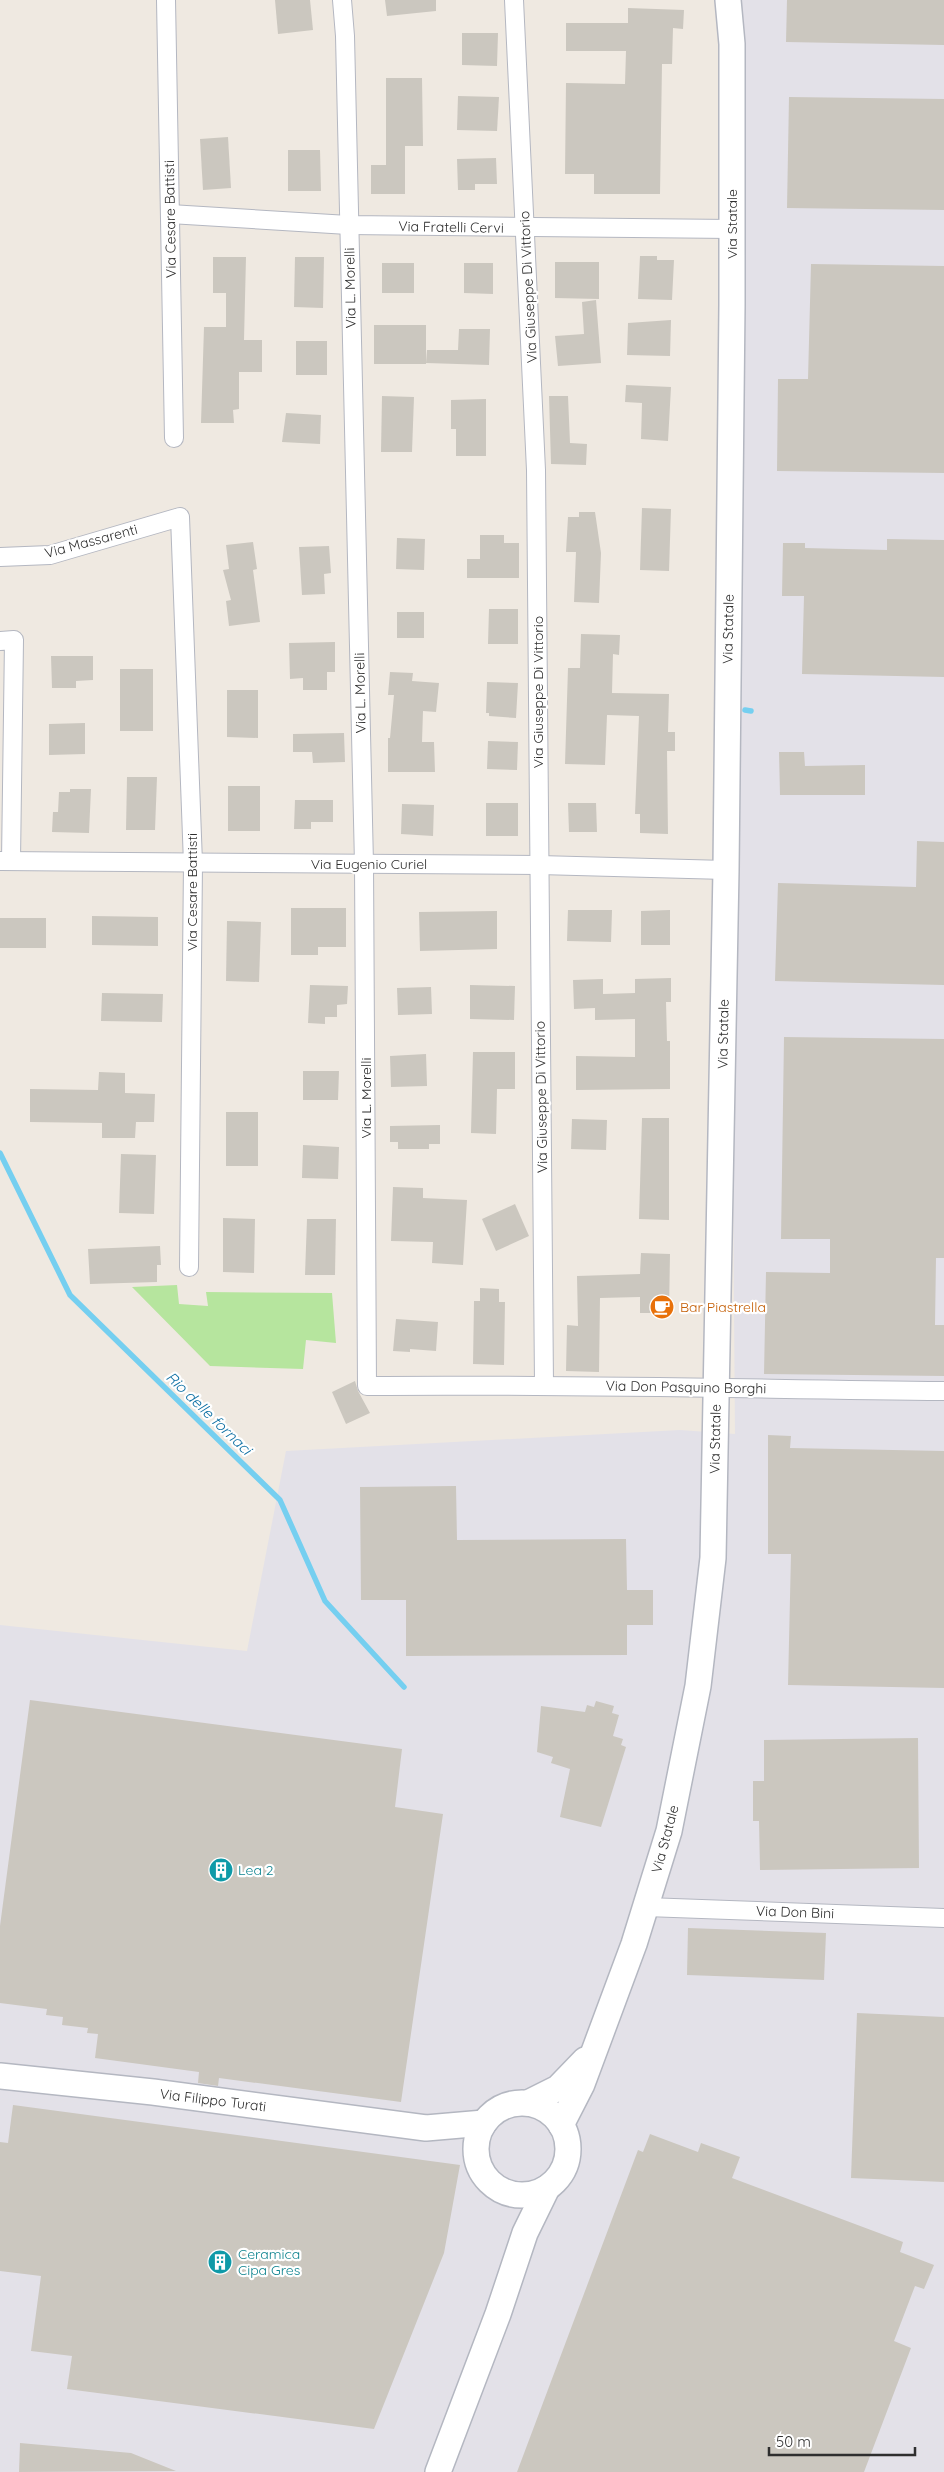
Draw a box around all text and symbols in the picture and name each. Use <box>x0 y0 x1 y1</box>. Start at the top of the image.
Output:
street label: Via Cesare Battisti <box>160 160 180 278</box>
street label: Via Statale <box>723 189 741 259</box>
street label: Via Giuseppe Di Vittorio <box>515 210 541 364</box>
street label: Via Fratelli Cervi <box>398 217 504 237</box>
street label: Via L. Morelli <box>340 247 360 329</box>
street label: Via Massarenti <box>43 520 139 562</box>
street label: Via Statale <box>718 594 738 664</box>
street label: Via Giuseppe Di Vittorio <box>529 616 547 768</box>
street label: Via L. Morelli <box>350 652 370 734</box>
street label: Via Cesare Battisti <box>183 833 201 951</box>
street label: Via Eugenio Curiel <box>311 855 427 873</box>
street label: Via Statale <box>713 999 733 1069</box>
street label: Via Giuseppe Di Vittorio <box>531 1021 551 1173</box>
street label: Via L. Morelli <box>357 1058 375 1138</box>
cafe icon: Bar Piastrella <box>649 1294 675 1320</box>
place label: Bar Piastrella <box>680 1298 766 1316</box>
water label: Rio delle fornaci <box>162 1367 257 1460</box>
street label: Via Don Pasquino Borghi <box>605 1377 767 1397</box>
street label: Via Statale <box>705 1404 725 1474</box>
street label: Via Statale <box>647 1803 683 1875</box>
building icon: Lea 2 <box>208 1857 234 1883</box>
place label: Lea 2 <box>238 1861 274 1879</box>
street label: Via Don Bini <box>756 1902 834 1922</box>
street label: Via Filippo Turati <box>159 2085 267 2115</box>
place label: Ceramica Cipa Gres <box>238 2245 300 2279</box>
building icon: Ceramica Cipa Gres <box>207 2249 233 2275</box>
scale bar <box>769 2424 915 2456</box>
text: 50 m <box>776 2432 811 2451</box>

